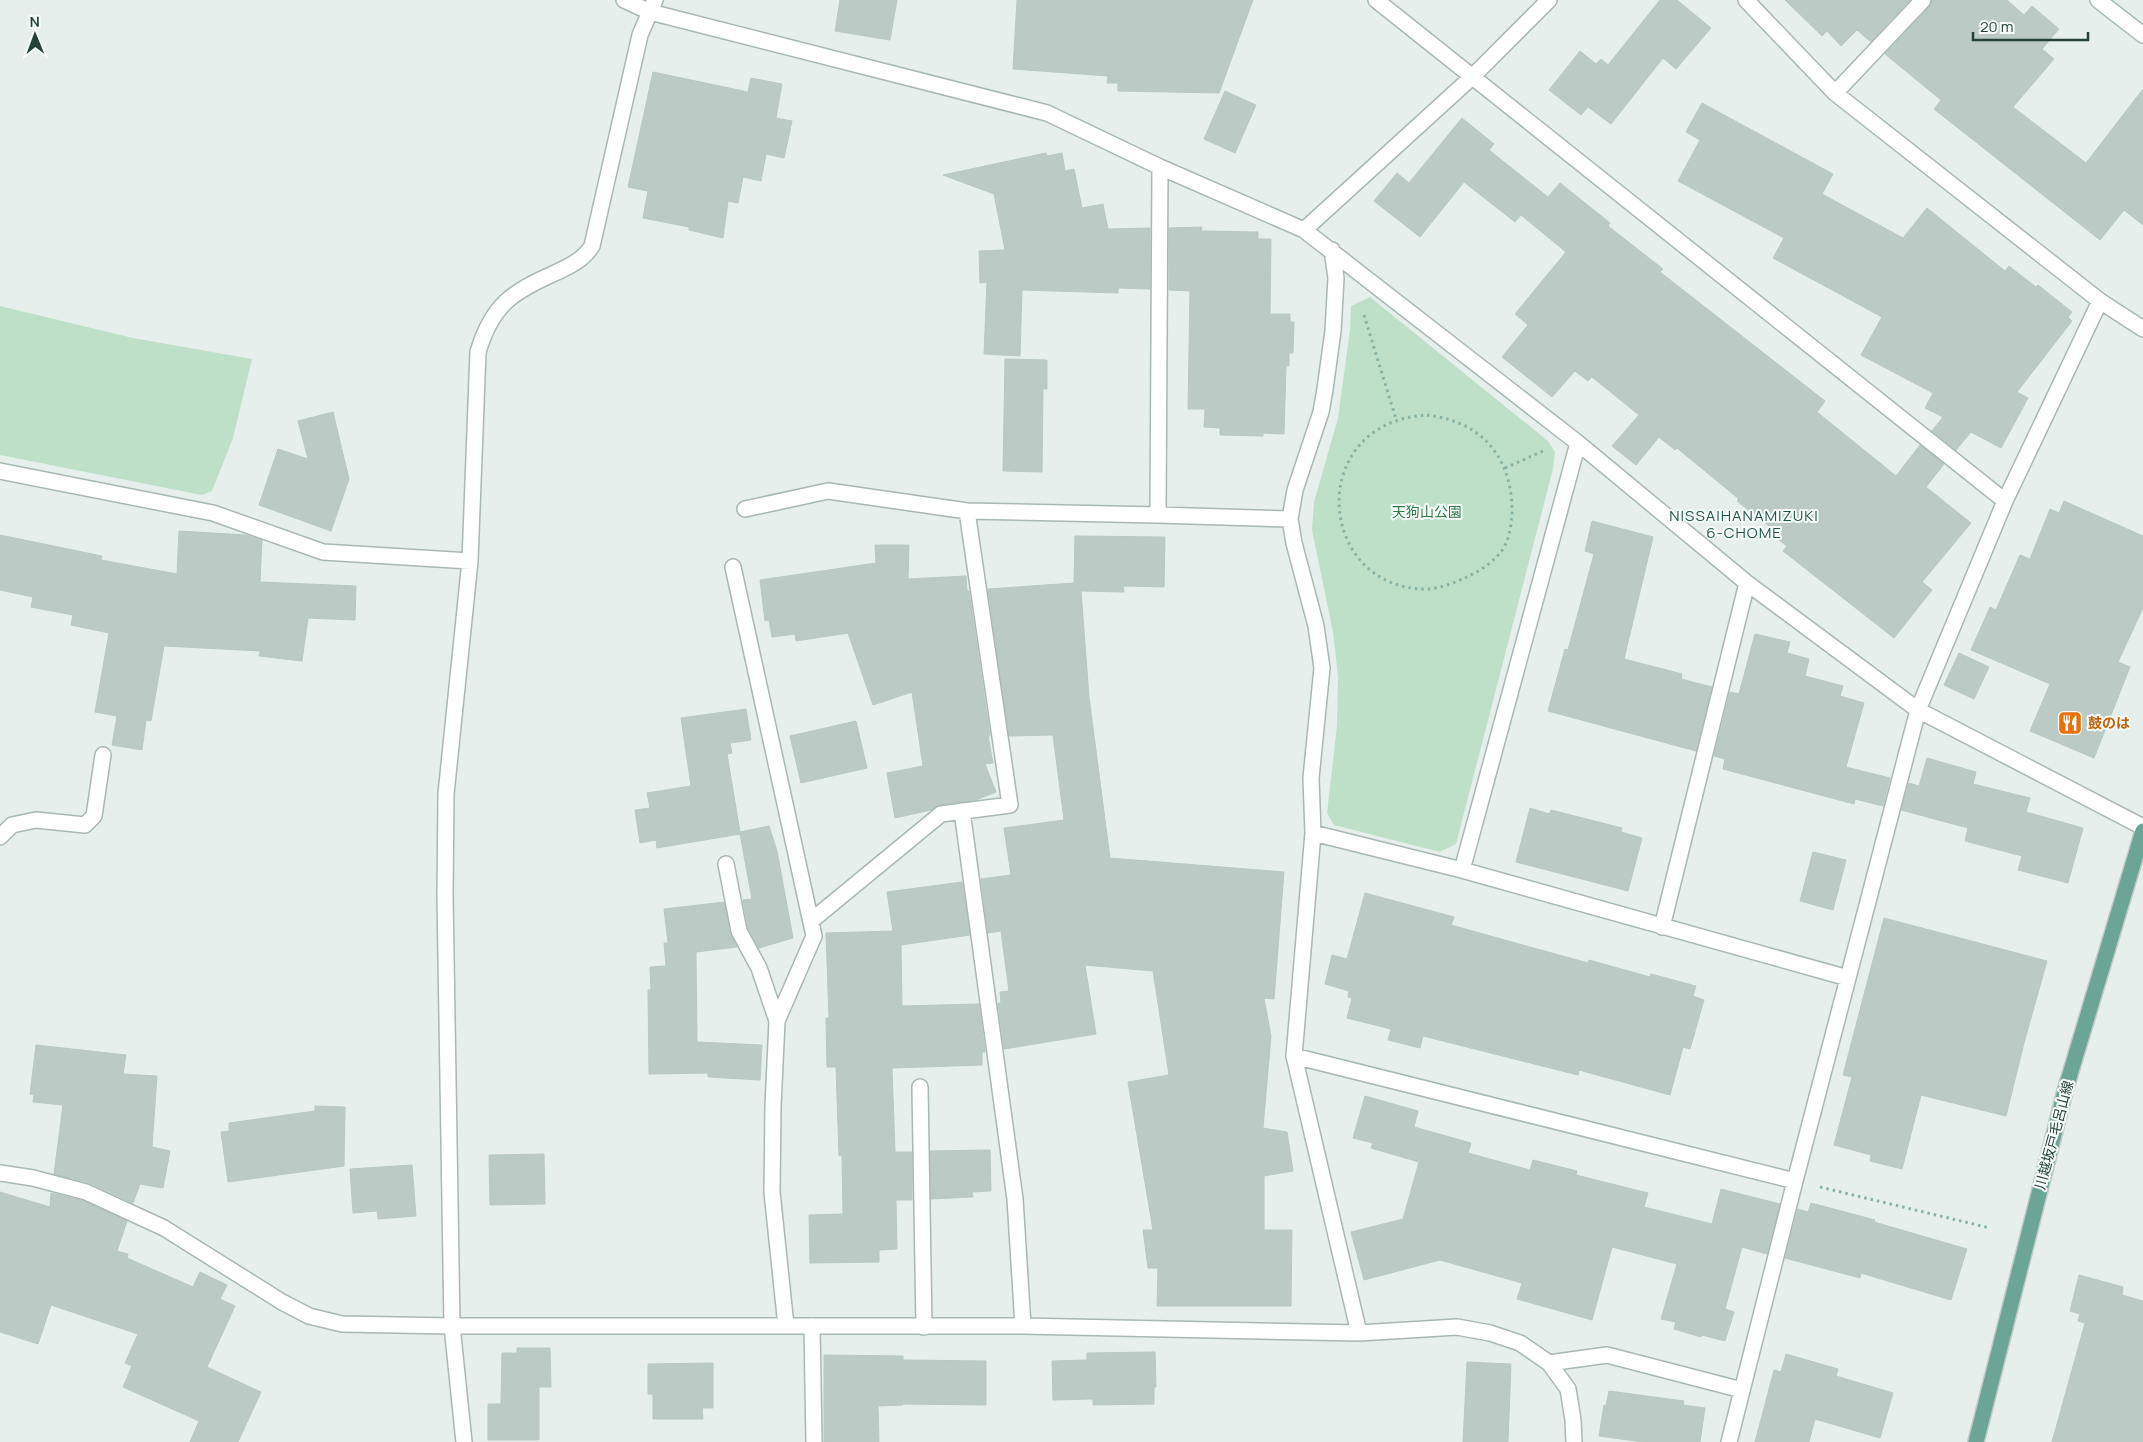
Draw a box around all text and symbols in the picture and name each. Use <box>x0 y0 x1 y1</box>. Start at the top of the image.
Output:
north arrow <box>10 10 60 60</box>
scale bar <box>1973 10 2088 42</box>
text: N <box>30 12 40 31</box>
text: 20 m <box>1980 16 2013 37</box>
park label: 天狗山公園 <box>1392 502 1462 521</box>
district label: NISSAIHANAMIZUKI 6-CHOME <box>1669 505 1819 543</box>
restaurant icon: 鼓のは <box>2057 710 2083 736</box>
place label: 鼓のは <box>2088 713 2130 732</box>
street label: 川越坂戸毛呂山線 <box>2030 1078 2077 1191</box>

